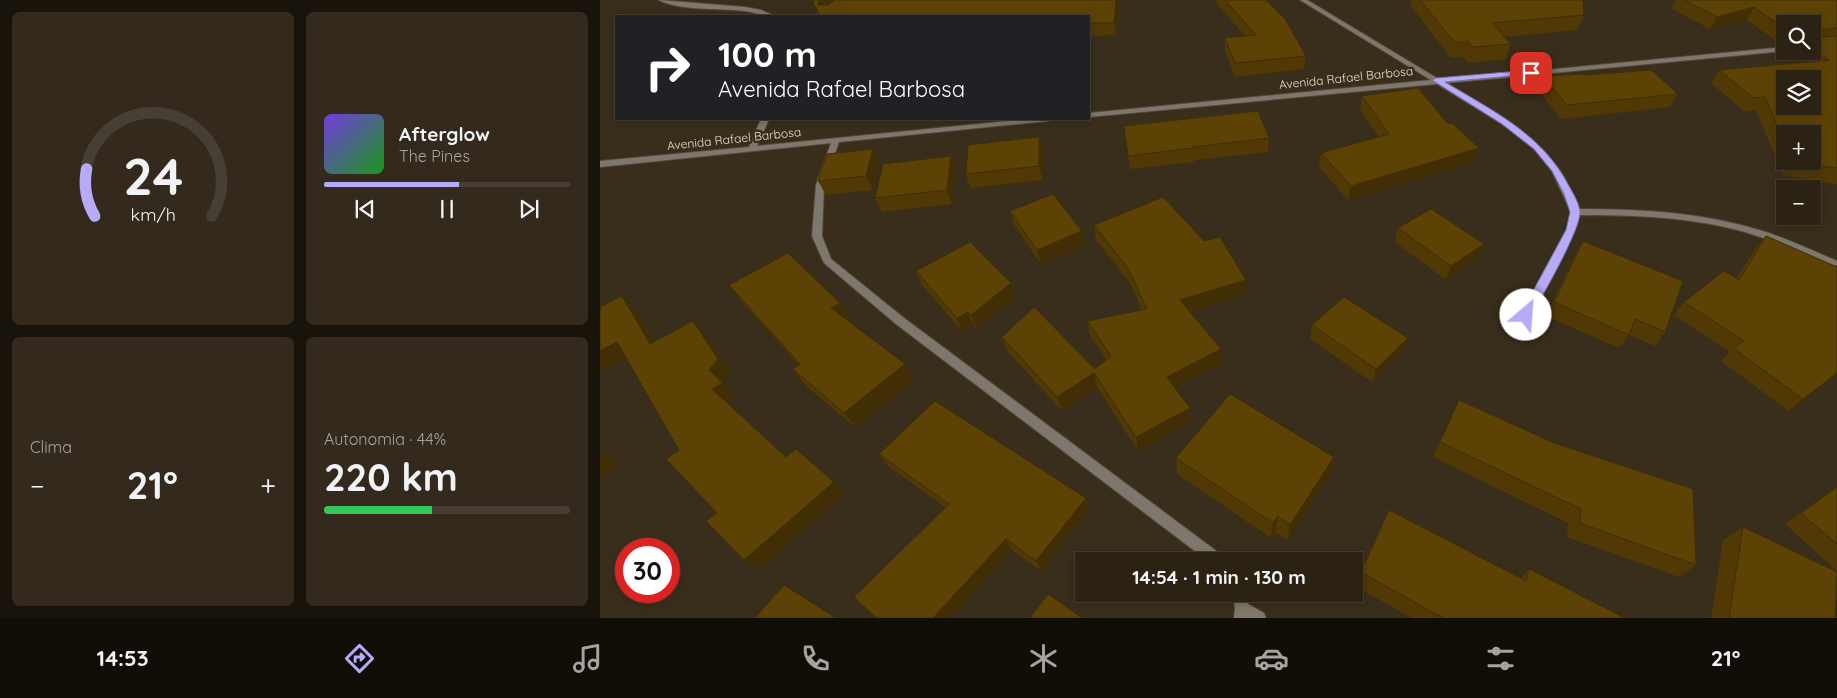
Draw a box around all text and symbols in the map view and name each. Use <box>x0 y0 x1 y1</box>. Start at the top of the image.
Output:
map controls <box>1776 15 1821 225</box>
button: search <box>1776 15 1821 60</box>
text: 100 m <box>718 32 817 76</box>
icon: right <box>635 35 700 100</box>
pin <box>1510 52 1552 94</box>
icon: arrive <box>1517 59 1545 87</box>
street label: Avenida Rafael Barbosa <box>1278 63 1414 92</box>
button: layers <box>1776 70 1821 115</box>
text: Avenida Rafael Barbosa <box>718 75 965 103</box>
text: Afterglow <box>399 122 490 146</box>
street label: Avenida Rafael Barbosa <box>666 124 802 153</box>
button: + <box>1776 125 1821 170</box>
text: 24 <box>123 143 183 208</box>
text: The Pines <box>399 146 470 166</box>
button: − <box>1776 180 1821 225</box>
icon: previous <box>351 195 379 223</box>
icon: pause <box>433 195 461 223</box>
icon: next <box>515 195 543 223</box>
text: km/h <box>130 203 176 225</box>
position arrow <box>1499 288 1551 340</box>
text: Autonomia · 44% <box>324 429 446 449</box>
text: Clima <box>30 437 72 457</box>
text: 220 km <box>324 453 458 501</box>
text: 21° <box>127 461 178 509</box>
text: − <box>30 468 45 503</box>
text: + <box>260 468 276 503</box>
speed limit sign: 30 <box>615 538 680 603</box>
text: 14:54 · 1 min · 130 m <box>1132 565 1306 589</box>
icon: directions <box>342 641 377 676</box>
icon: music <box>570 641 605 676</box>
icon: phone <box>798 641 833 676</box>
icon: climate <box>1026 641 1061 676</box>
icon: car <box>1254 641 1289 676</box>
icon: filters <box>1483 641 1518 676</box>
text: 14:53 <box>97 644 149 672</box>
text: 21° <box>1711 644 1740 672</box>

